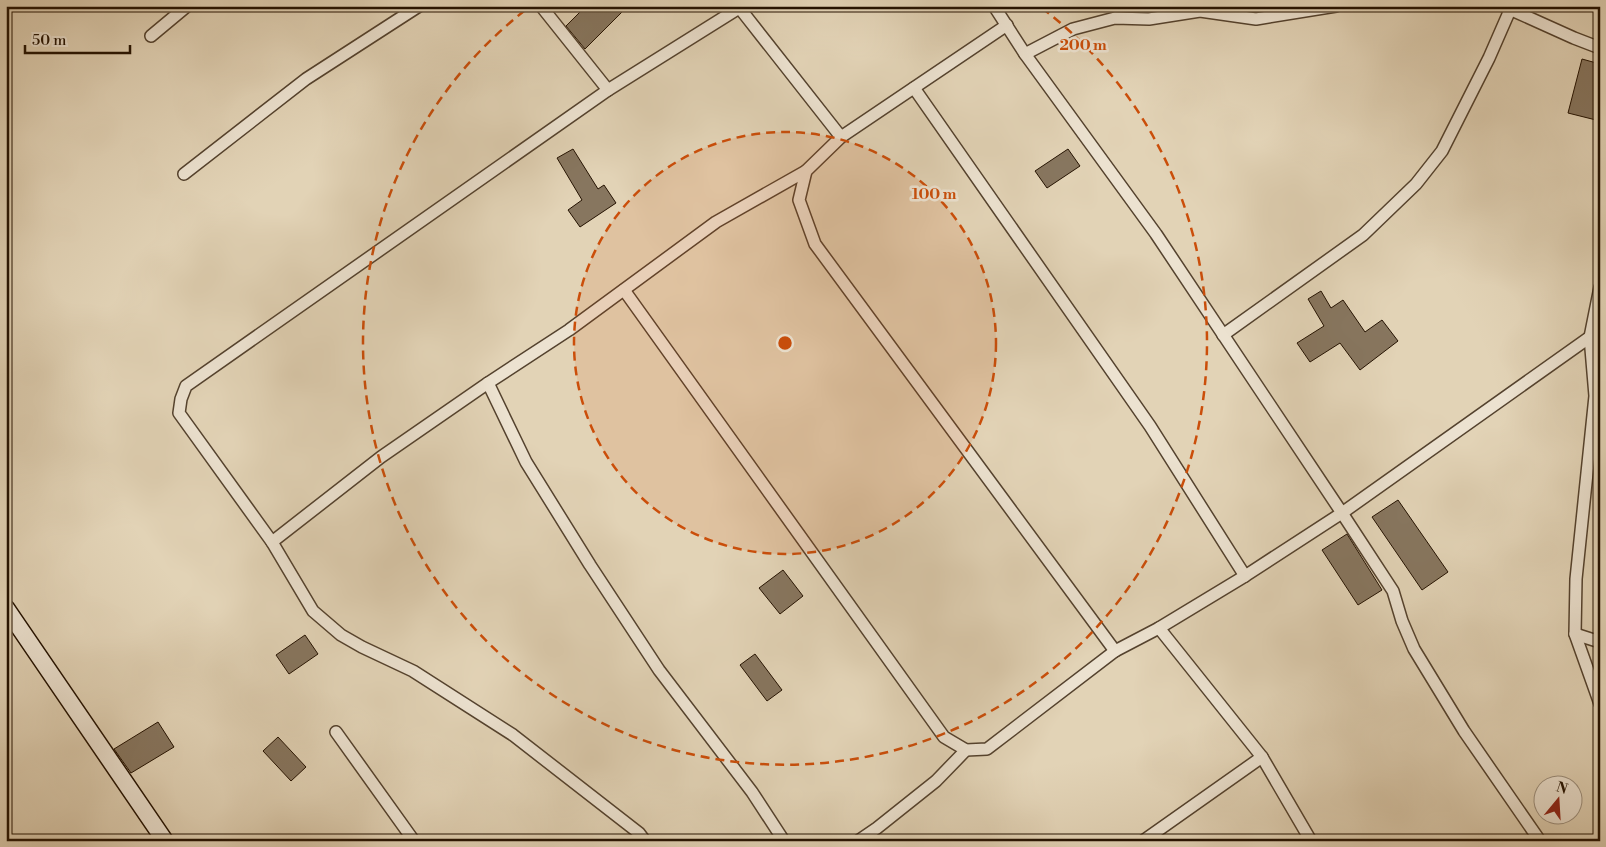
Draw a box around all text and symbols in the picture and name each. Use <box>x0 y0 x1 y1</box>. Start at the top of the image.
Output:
scale bar <box>25 22 130 54</box>
text: 50 m <box>32 31 66 50</box>
text: 200 m <box>1059 36 1107 55</box>
text: 100 m <box>912 185 957 204</box>
centre of rings <box>776 334 794 352</box>
north arrow <box>1534 774 1584 824</box>
text: N <box>1554 778 1570 799</box>

